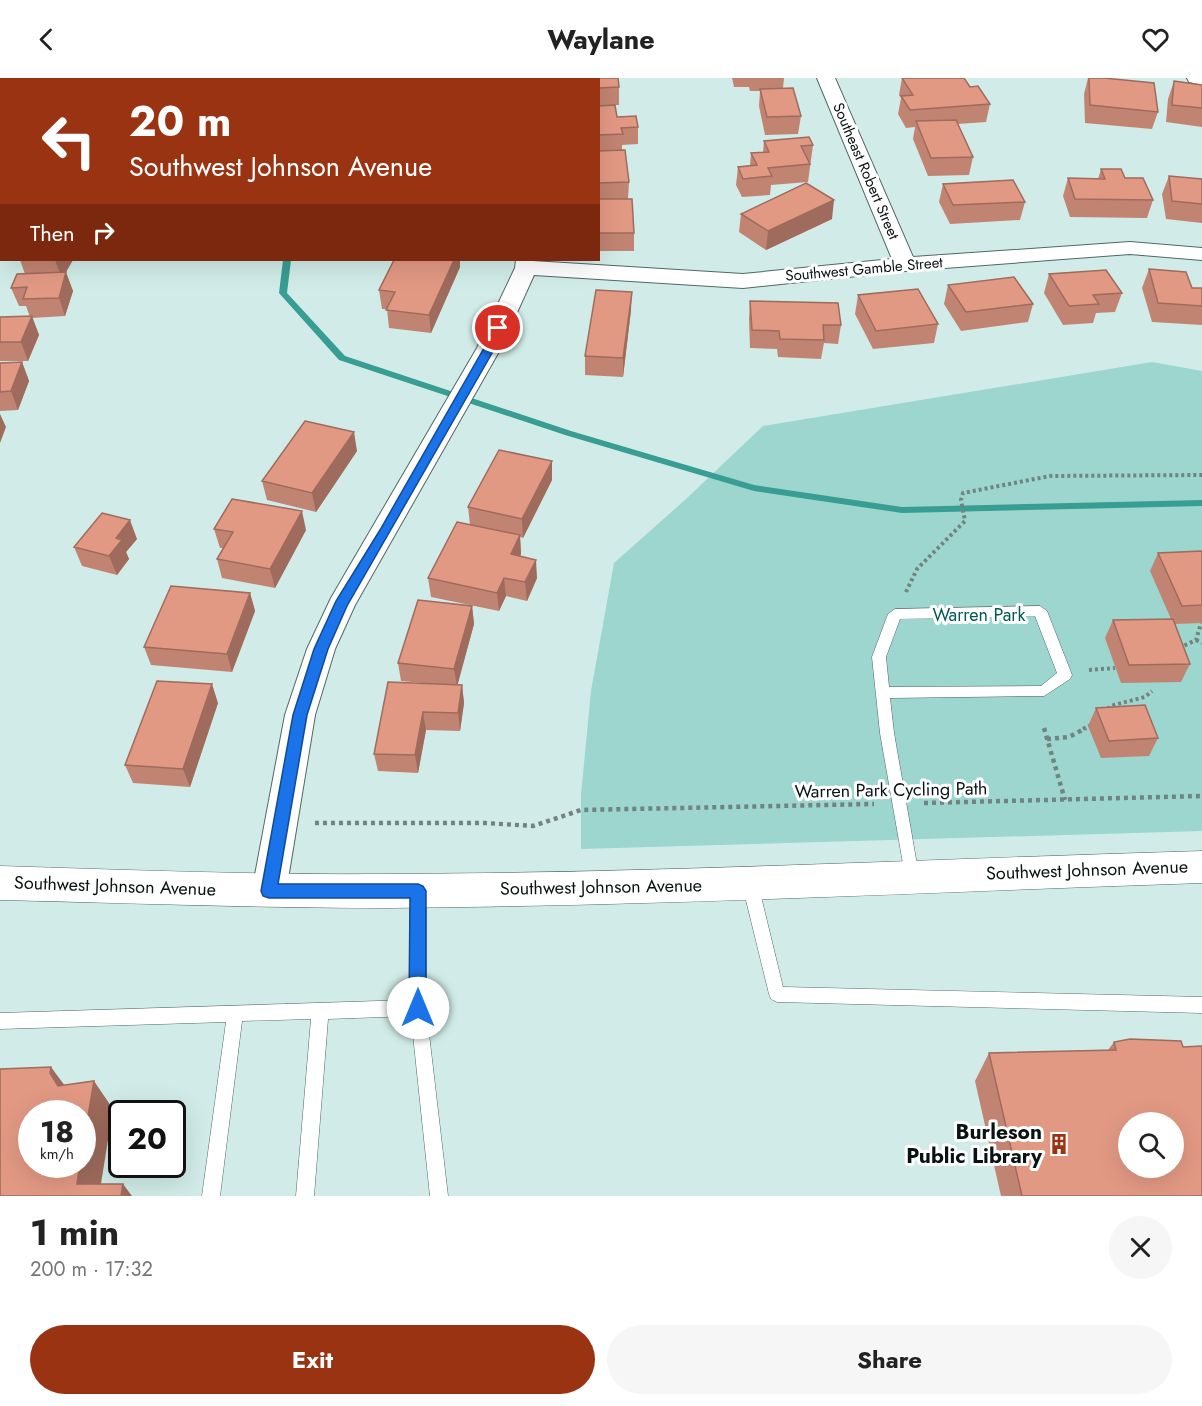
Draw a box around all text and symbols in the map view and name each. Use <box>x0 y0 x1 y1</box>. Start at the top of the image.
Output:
text: Waylane <box>547 20 655 59</box>
icon: back <box>30 23 63 56</box>
icon: heart <box>1139 23 1172 56</box>
text: 20 m <box>129 91 231 152</box>
street label: Southeast Robert Street <box>827 99 905 243</box>
icon: left <box>30 102 108 180</box>
text: Southwest Johnson Avenue <box>129 147 432 186</box>
icon: right <box>87 216 120 249</box>
text: Then <box>30 217 75 249</box>
street label: Southwest Gamble Street <box>784 251 944 287</box>
pin <box>472 302 523 353</box>
icon: arrive <box>481 311 514 344</box>
park label: Warren Park <box>933 602 1026 628</box>
street label: Warren Park Cycling Path <box>794 775 988 805</box>
street label: Southwest Johnson Avenue <box>986 853 1188 887</box>
street label: Southwest Johnson Avenue <box>14 869 216 903</box>
street label: Southwest Johnson Avenue <box>500 872 702 902</box>
position arrow <box>386 976 450 1040</box>
speed limit sign: 20 <box>108 1100 186 1178</box>
text: 18 <box>40 1110 74 1153</box>
map controls <box>1118 1112 1184 1178</box>
button: search <box>1118 1112 1184 1178</box>
place label: Burleson Public Library <box>906 1117 1043 1171</box>
building icon: Burleson Public Library <box>1047 1132 1071 1156</box>
text: km/h <box>40 1143 74 1165</box>
text: 1 min <box>30 1206 119 1258</box>
button: close <box>1109 1216 1172 1279</box>
text: 200 m · 17:32 <box>30 1255 153 1284</box>
button: Exit <box>30 1325 595 1394</box>
button: Share <box>607 1325 1172 1394</box>

